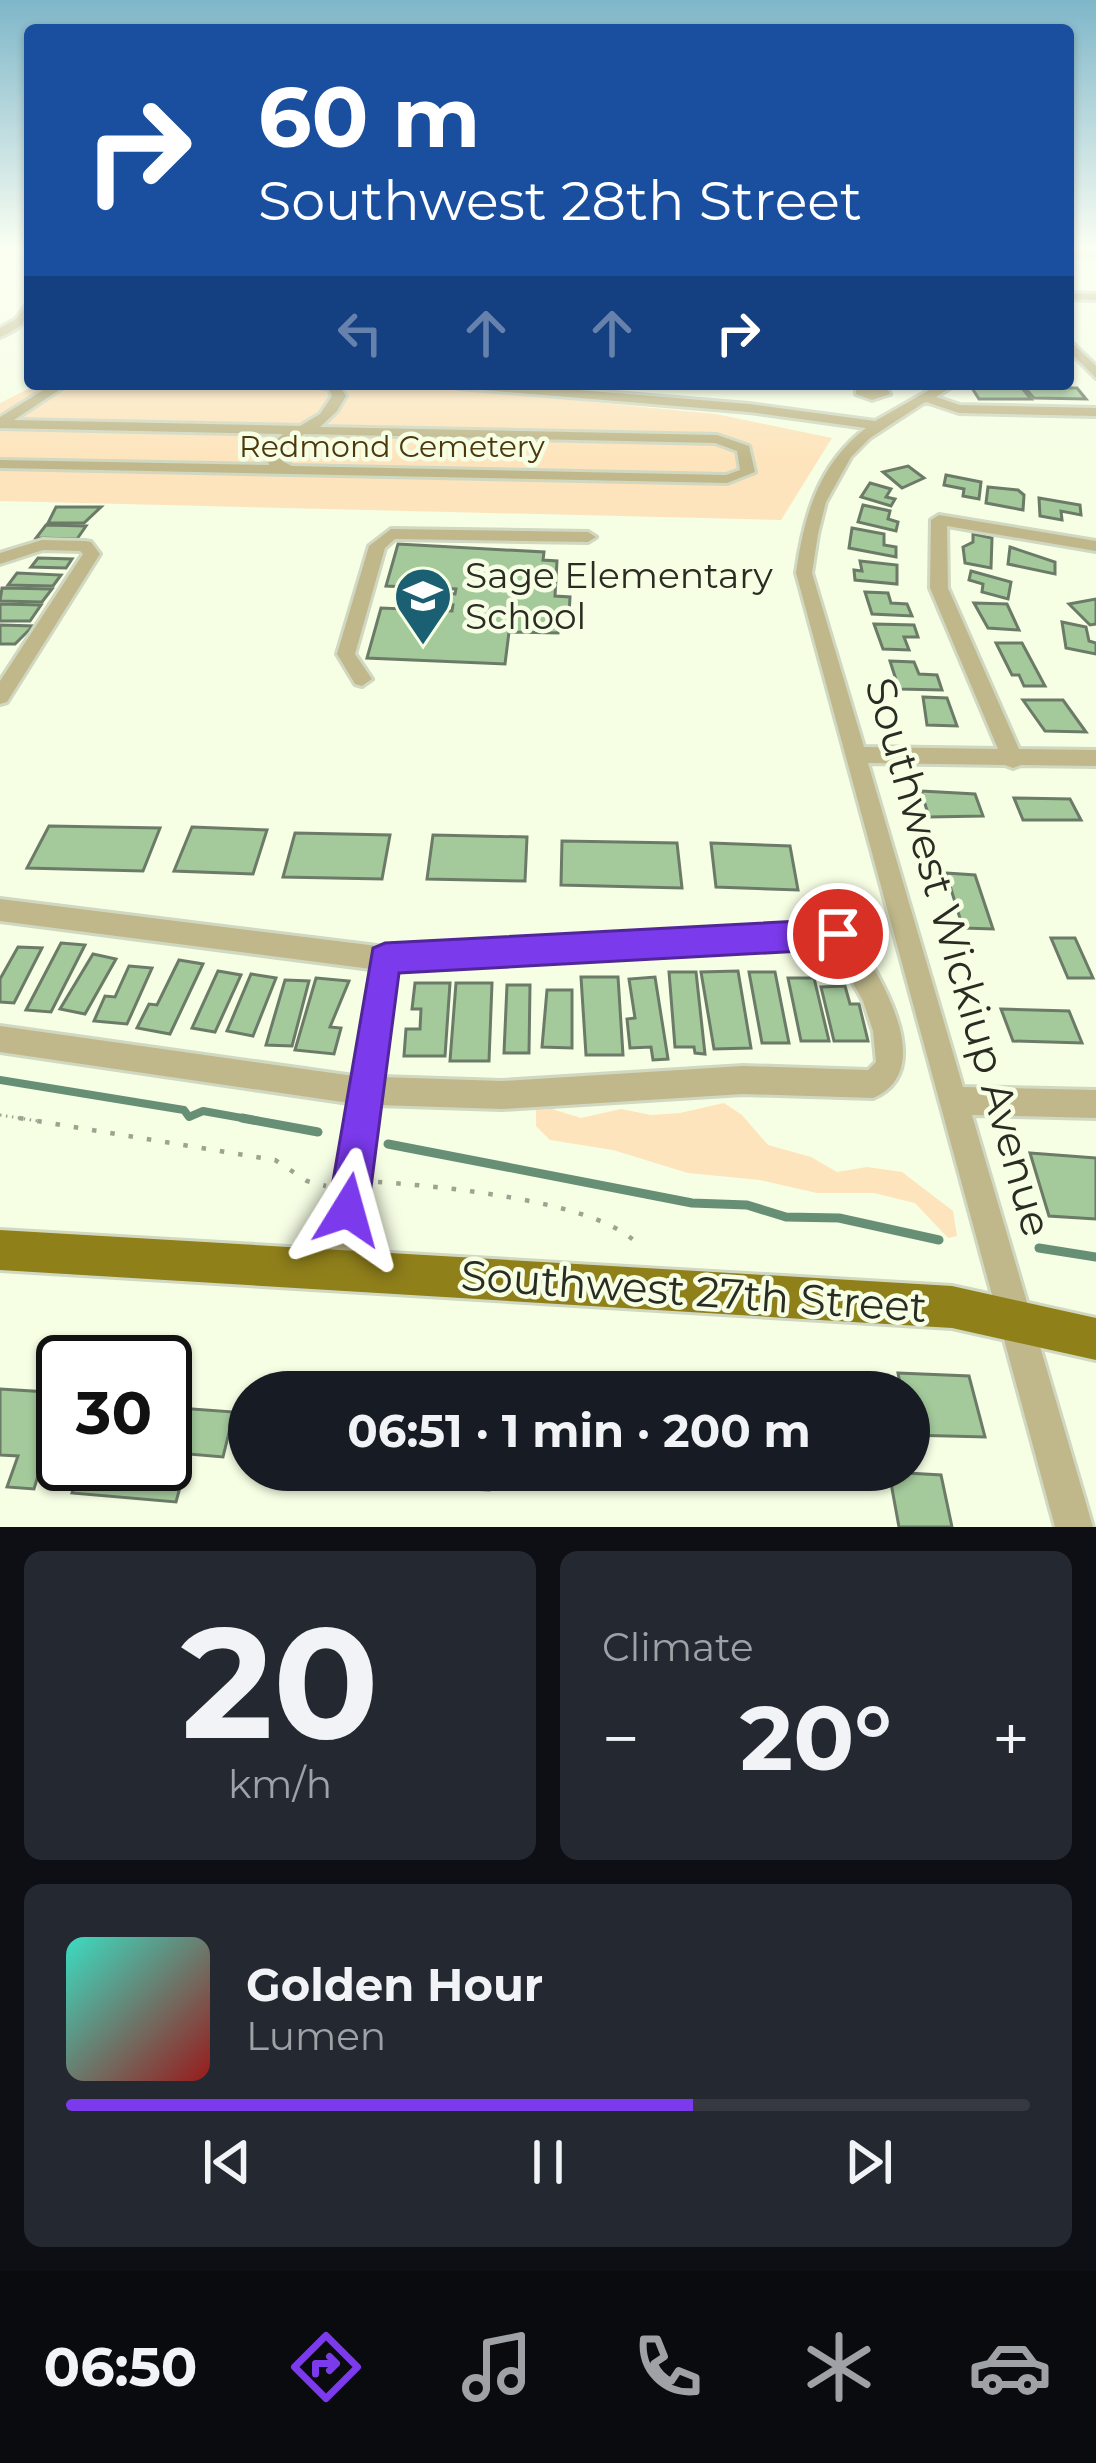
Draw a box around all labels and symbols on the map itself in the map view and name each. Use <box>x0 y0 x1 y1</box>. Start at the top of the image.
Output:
park label: Redmond Cemetery <box>239 428 546 465</box>
place label: Sage Elementary School <box>465 553 773 638</box>
school or university icon: Sage Elementary School <box>392 565 454 647</box>
street label: Southwest Wickiup Avenue <box>854 672 1064 1242</box>
pin <box>787 883 889 985</box>
position arrow <box>285 1147 411 1273</box>
street label: Southwest 27th Street <box>459 1249 929 1333</box>
speed limit sign: 30 <box>36 1335 192 1491</box>

